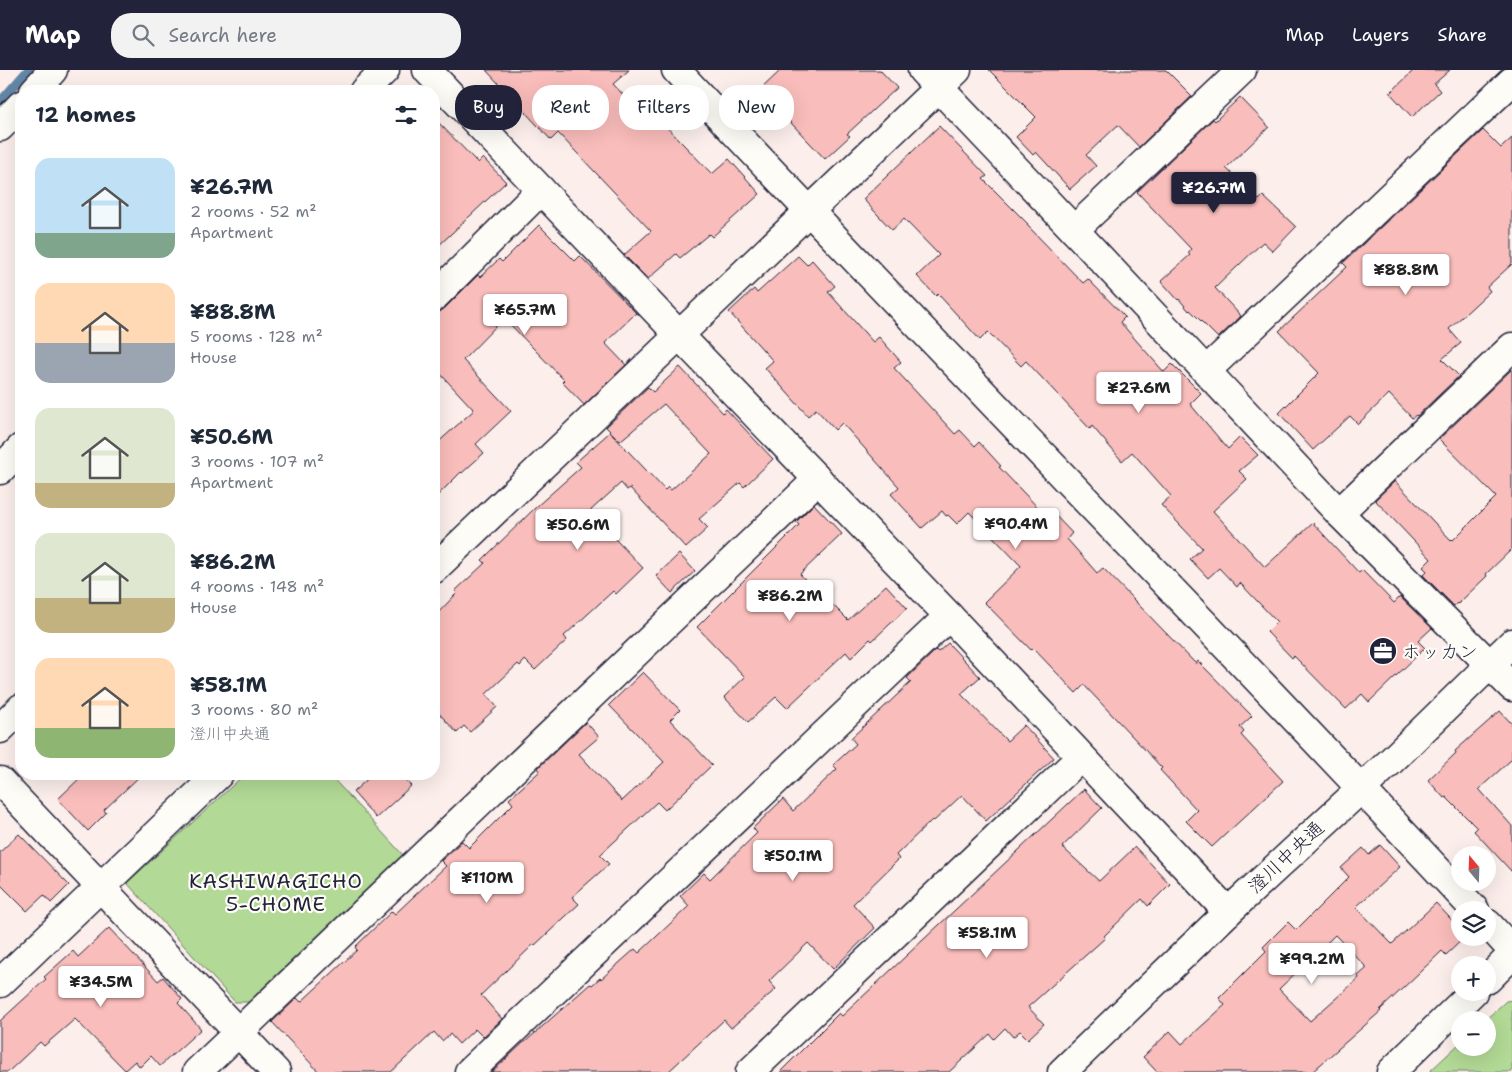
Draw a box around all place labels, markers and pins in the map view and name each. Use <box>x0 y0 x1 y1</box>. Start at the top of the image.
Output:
pin: ¥26.7M <box>1173 172 1255 214</box>
pin: ¥88.8M <box>1365 254 1447 296</box>
pin: ¥65.7M <box>484 294 566 336</box>
pin: ¥27.6M <box>1098 372 1180 414</box>
pin: ¥50.6M <box>537 508 619 551</box>
pin: ¥90.4M <box>975 508 1057 550</box>
pin: ¥86.2M <box>749 580 831 622</box>
office icon: ホッカン <box>1368 636 1398 666</box>
place label: ホッカン <box>1402 639 1478 664</box>
pin: ¥50.1M <box>752 840 834 882</box>
pin: ¥110M <box>452 862 522 904</box>
pin: ¥58.1M <box>946 916 1028 959</box>
pin: ¥99.2M <box>1271 942 1353 985</box>
pin: ¥34.5M <box>60 966 142 1008</box>

